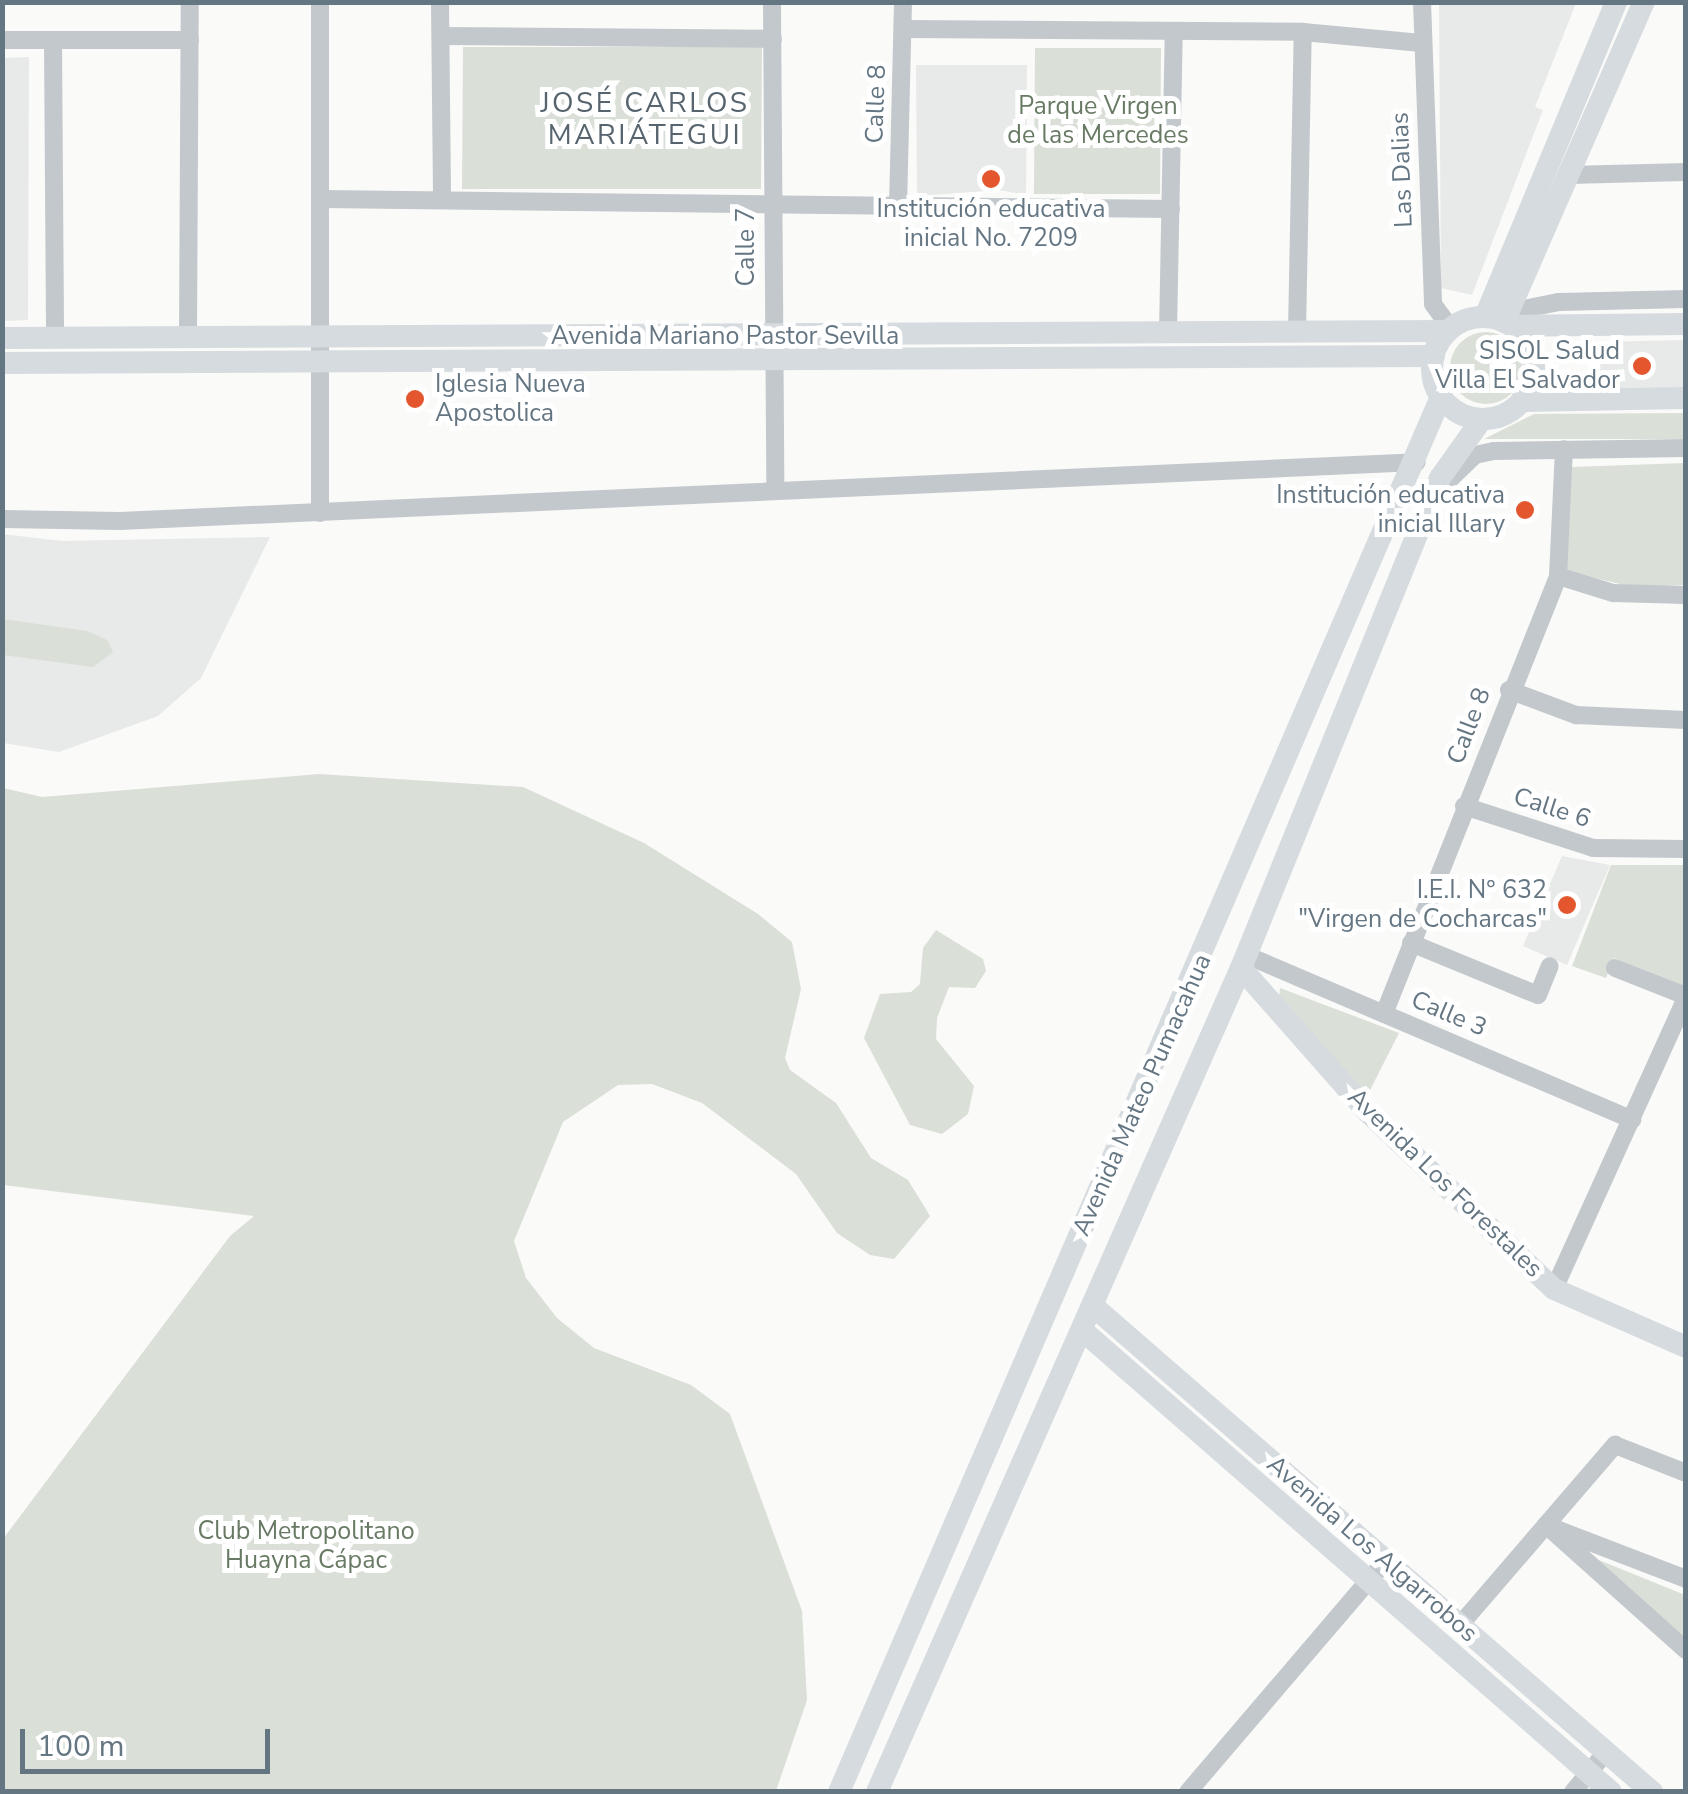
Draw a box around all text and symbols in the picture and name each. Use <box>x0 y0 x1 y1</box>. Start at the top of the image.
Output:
street label: Calle 8 <box>860 64 892 144</box>
district label: JOSÉ CARLOS MARIÁTEGUI <box>540 86 750 152</box>
park label: Parque Virgen de las Mercedes <box>1007 92 1189 151</box>
street label: Las Dalias <box>1385 112 1419 228</box>
marker: Institución educativa inicial No. 7209 <box>980 168 1002 190</box>
place label: Institución educativa inicial No. 7209 <box>877 195 1105 254</box>
street label: Calle 7 <box>731 207 761 287</box>
street label: Avenida Mariano Pastor Sevilla <box>551 321 899 351</box>
place label: SISOL Salud Villa El Salvador <box>1435 337 1620 396</box>
marker: SISOL Salud Villa El Salvador <box>1629 353 1655 379</box>
place label: Iglesia Nueva Apostolica <box>435 370 586 429</box>
marker: Iglesia Nueva Apostolica <box>404 388 426 410</box>
place label: Institución educativa inicial Illary <box>1276 481 1505 540</box>
marker: Institución educativa inicial Illary <box>1514 499 1536 521</box>
street label: Calle 8 <box>1441 684 1497 768</box>
street label: Calle 6 <box>1510 782 1594 834</box>
place label: I.E.I. N° 632 "Virgen de Cocharcas" <box>1298 876 1547 935</box>
marker: I.E.I. N° 632 "Virgen de Cocharcas" <box>1556 894 1578 916</box>
street label: Avenida Mateo Pumacahua <box>1066 949 1218 1241</box>
street label: Calle 3 <box>1407 985 1491 1043</box>
street label: Avenida Los Forestales <box>1341 1082 1549 1284</box>
street label: Avenida Los Algarrobos <box>1261 1449 1483 1649</box>
park label: Club Metropolitano Huayna Cápac <box>197 1517 415 1576</box>
scale bar <box>25 1709 275 1771</box>
text: 100 m <box>37 1726 124 1767</box>

